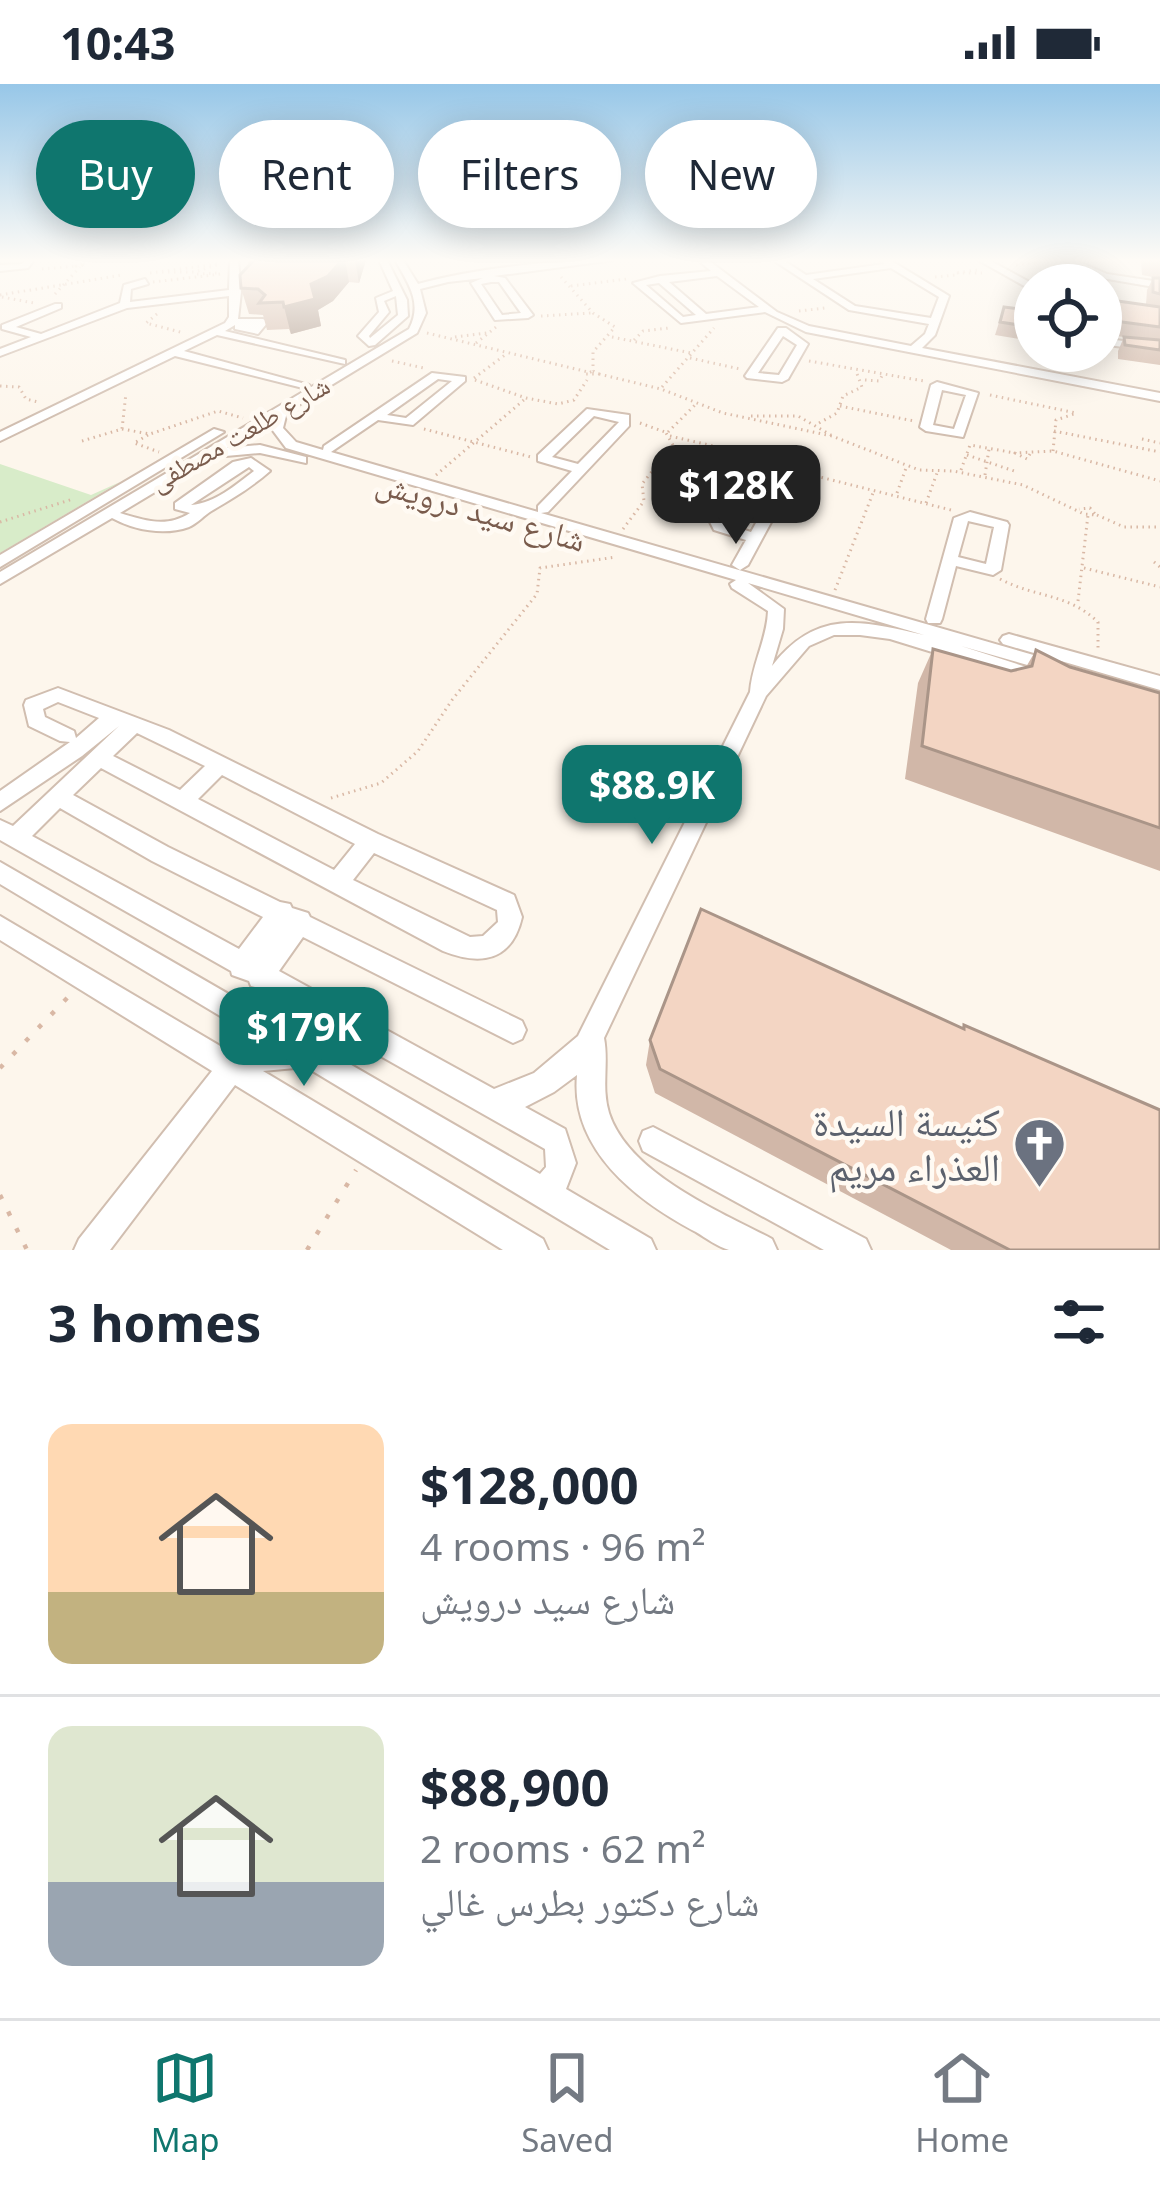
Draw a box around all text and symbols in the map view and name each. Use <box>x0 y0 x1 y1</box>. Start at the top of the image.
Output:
text: 10:43 <box>60 12 176 73</box>
chip: Buy <box>36 120 195 228</box>
chip: Rent <box>219 120 394 228</box>
chip: Filters <box>418 120 621 228</box>
chip: New <box>645 120 817 228</box>
map controls <box>1014 264 1122 372</box>
button: locate <box>1014 264 1122 372</box>
street label: شارع طلعت مصطفى <box>142 366 336 499</box>
pin: $128K <box>652 445 820 547</box>
text: $128K <box>678 457 794 510</box>
street label: شارع سيد درويش <box>371 459 591 562</box>
pin: $88.9K <box>554 745 750 847</box>
text: $88.9K <box>589 757 715 810</box>
pin: $179K <box>220 987 388 1089</box>
text: $179K <box>246 999 362 1052</box>
place label: كنيسة السيدة العذراء مريم <box>813 1094 1000 1193</box>
church icon: كنيسة السيدة العذراء مريم <box>1011 1116 1067 1190</box>
text: 3 homes <box>48 1287 261 1357</box>
icon: filters <box>1046 1289 1112 1355</box>
text: $128,000 <box>420 1449 639 1519</box>
icon: home <box>144 1472 288 1616</box>
text: 4 rooms · 96 m² <box>420 1519 706 1572</box>
text: شارع سيد درويش <box>420 1572 675 1625</box>
text: $88,900 <box>420 1751 610 1821</box>
icon: home <box>144 1774 288 1918</box>
text: 2 rooms · 62 m² <box>420 1821 706 1874</box>
text: شارع دكتور بطرس غالي <box>420 1874 759 1927</box>
tab: Map <box>151 2045 220 2162</box>
tab: Saved <box>521 2045 614 2162</box>
tab: Home <box>915 2045 1009 2162</box>

